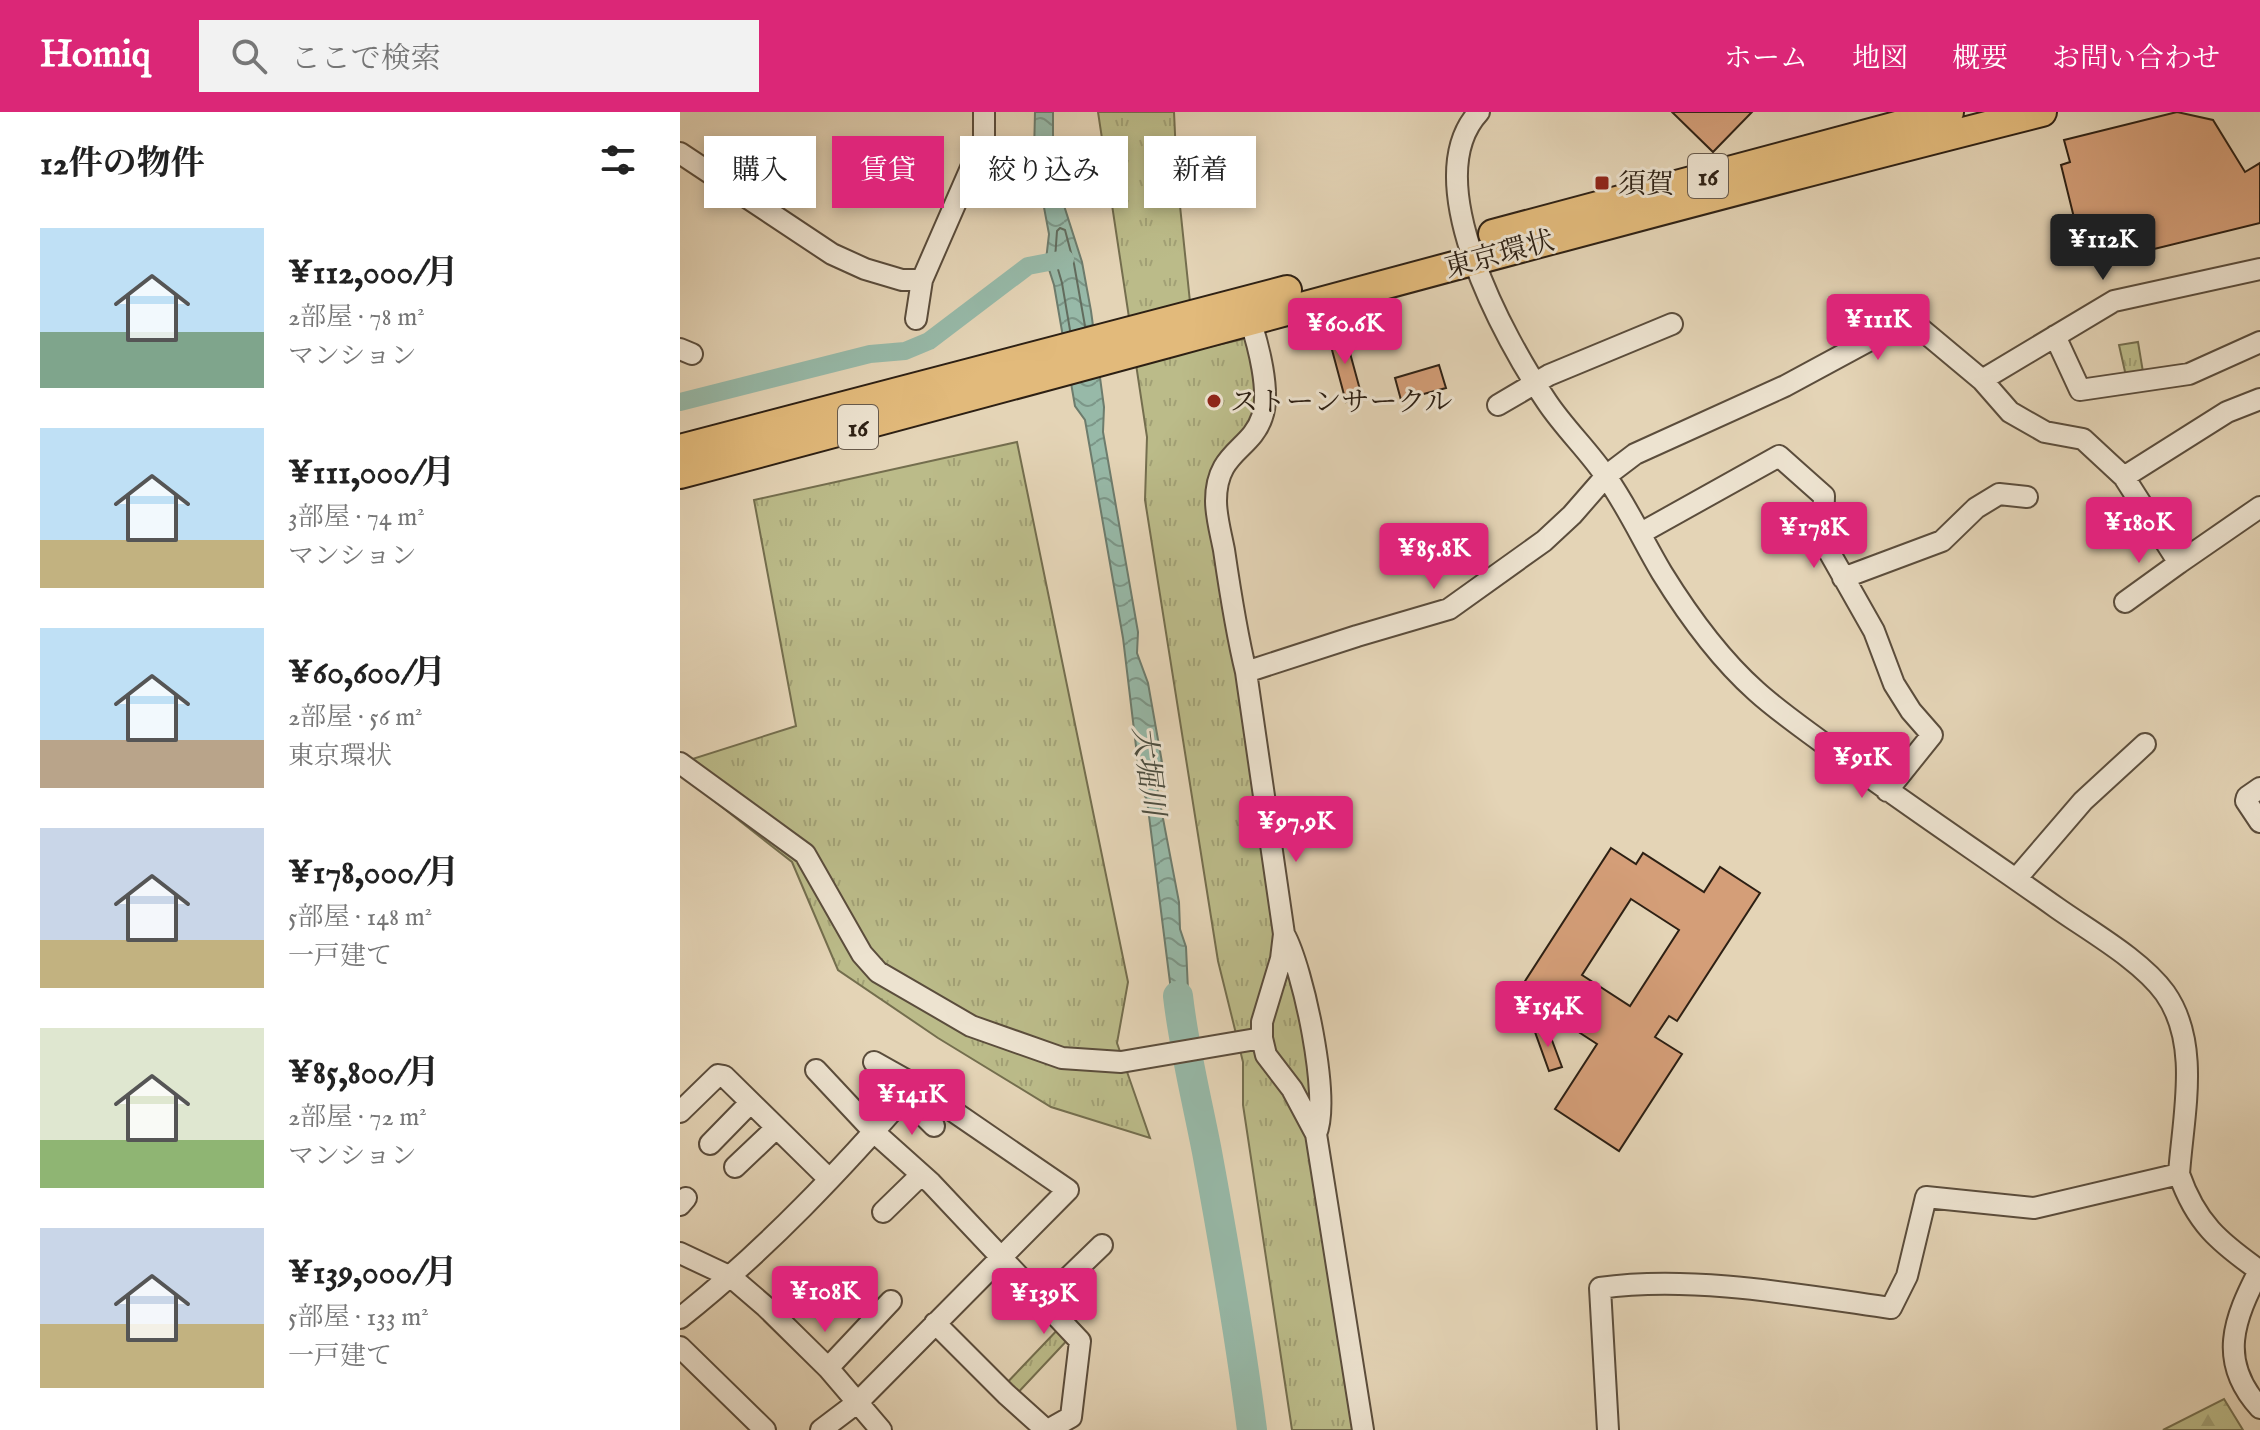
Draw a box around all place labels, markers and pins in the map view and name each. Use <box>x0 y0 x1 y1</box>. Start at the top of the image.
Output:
place label: 須賀 <box>1618 168 1674 203</box>
marker: 須賀 <box>1593 174 1611 192</box>
pin: ¥112K <box>2047 214 2159 282</box>
pin: ¥111K <box>1822 294 1934 362</box>
pin: ¥60.6K <box>1280 298 1410 366</box>
place label: ストーンサークル <box>1230 386 1453 421</box>
marker: ストーンサークル <box>1205 392 1223 410</box>
pin: ¥180K <box>2083 497 2195 565</box>
pin: ¥178K <box>1758 502 1870 570</box>
pin: ¥85.8K <box>1369 523 1499 591</box>
pin: ¥91K <box>1815 732 1909 800</box>
pin: ¥97.9K <box>1231 796 1361 864</box>
pin: ¥154K <box>1492 981 1604 1049</box>
pin: ¥141K <box>856 1069 968 1137</box>
pin: ¥108K <box>769 1266 881 1334</box>
pin: ¥139K <box>988 1268 1100 1336</box>

